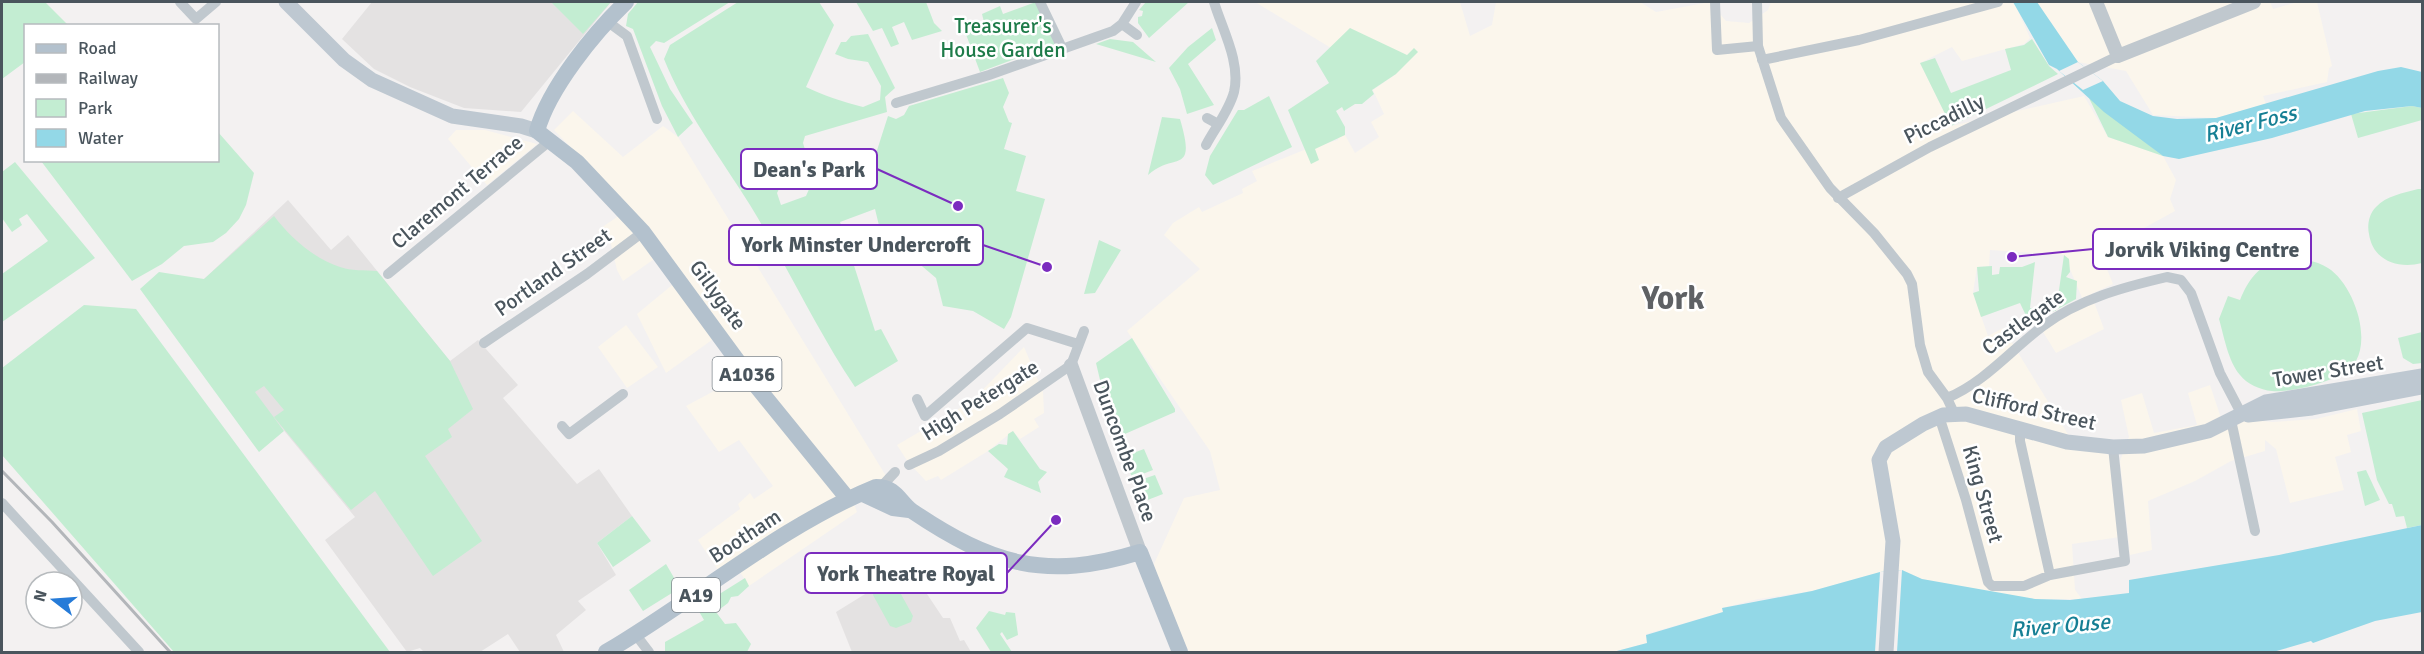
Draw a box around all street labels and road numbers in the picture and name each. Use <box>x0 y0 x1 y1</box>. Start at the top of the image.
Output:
street label: Piccadilly <box>1900 88 1989 150</box>
street label: Claremont Terrace <box>386 129 528 255</box>
street label: Portland Street <box>490 222 616 322</box>
street label: Gillygate <box>684 255 752 335</box>
street label: Castlegate <box>1977 283 2069 361</box>
street label: Tower Street <box>2271 349 2385 393</box>
street label: High Petergate <box>917 354 1043 446</box>
road number: A1036 <box>712 357 782 391</box>
street label: Duncombe Place <box>1087 376 1163 526</box>
street label: Clifford Street <box>1969 382 2099 436</box>
street label: King Street <box>1957 442 2009 546</box>
street label: Bootham <box>704 503 786 569</box>
road number: A19 <box>672 578 720 612</box>

